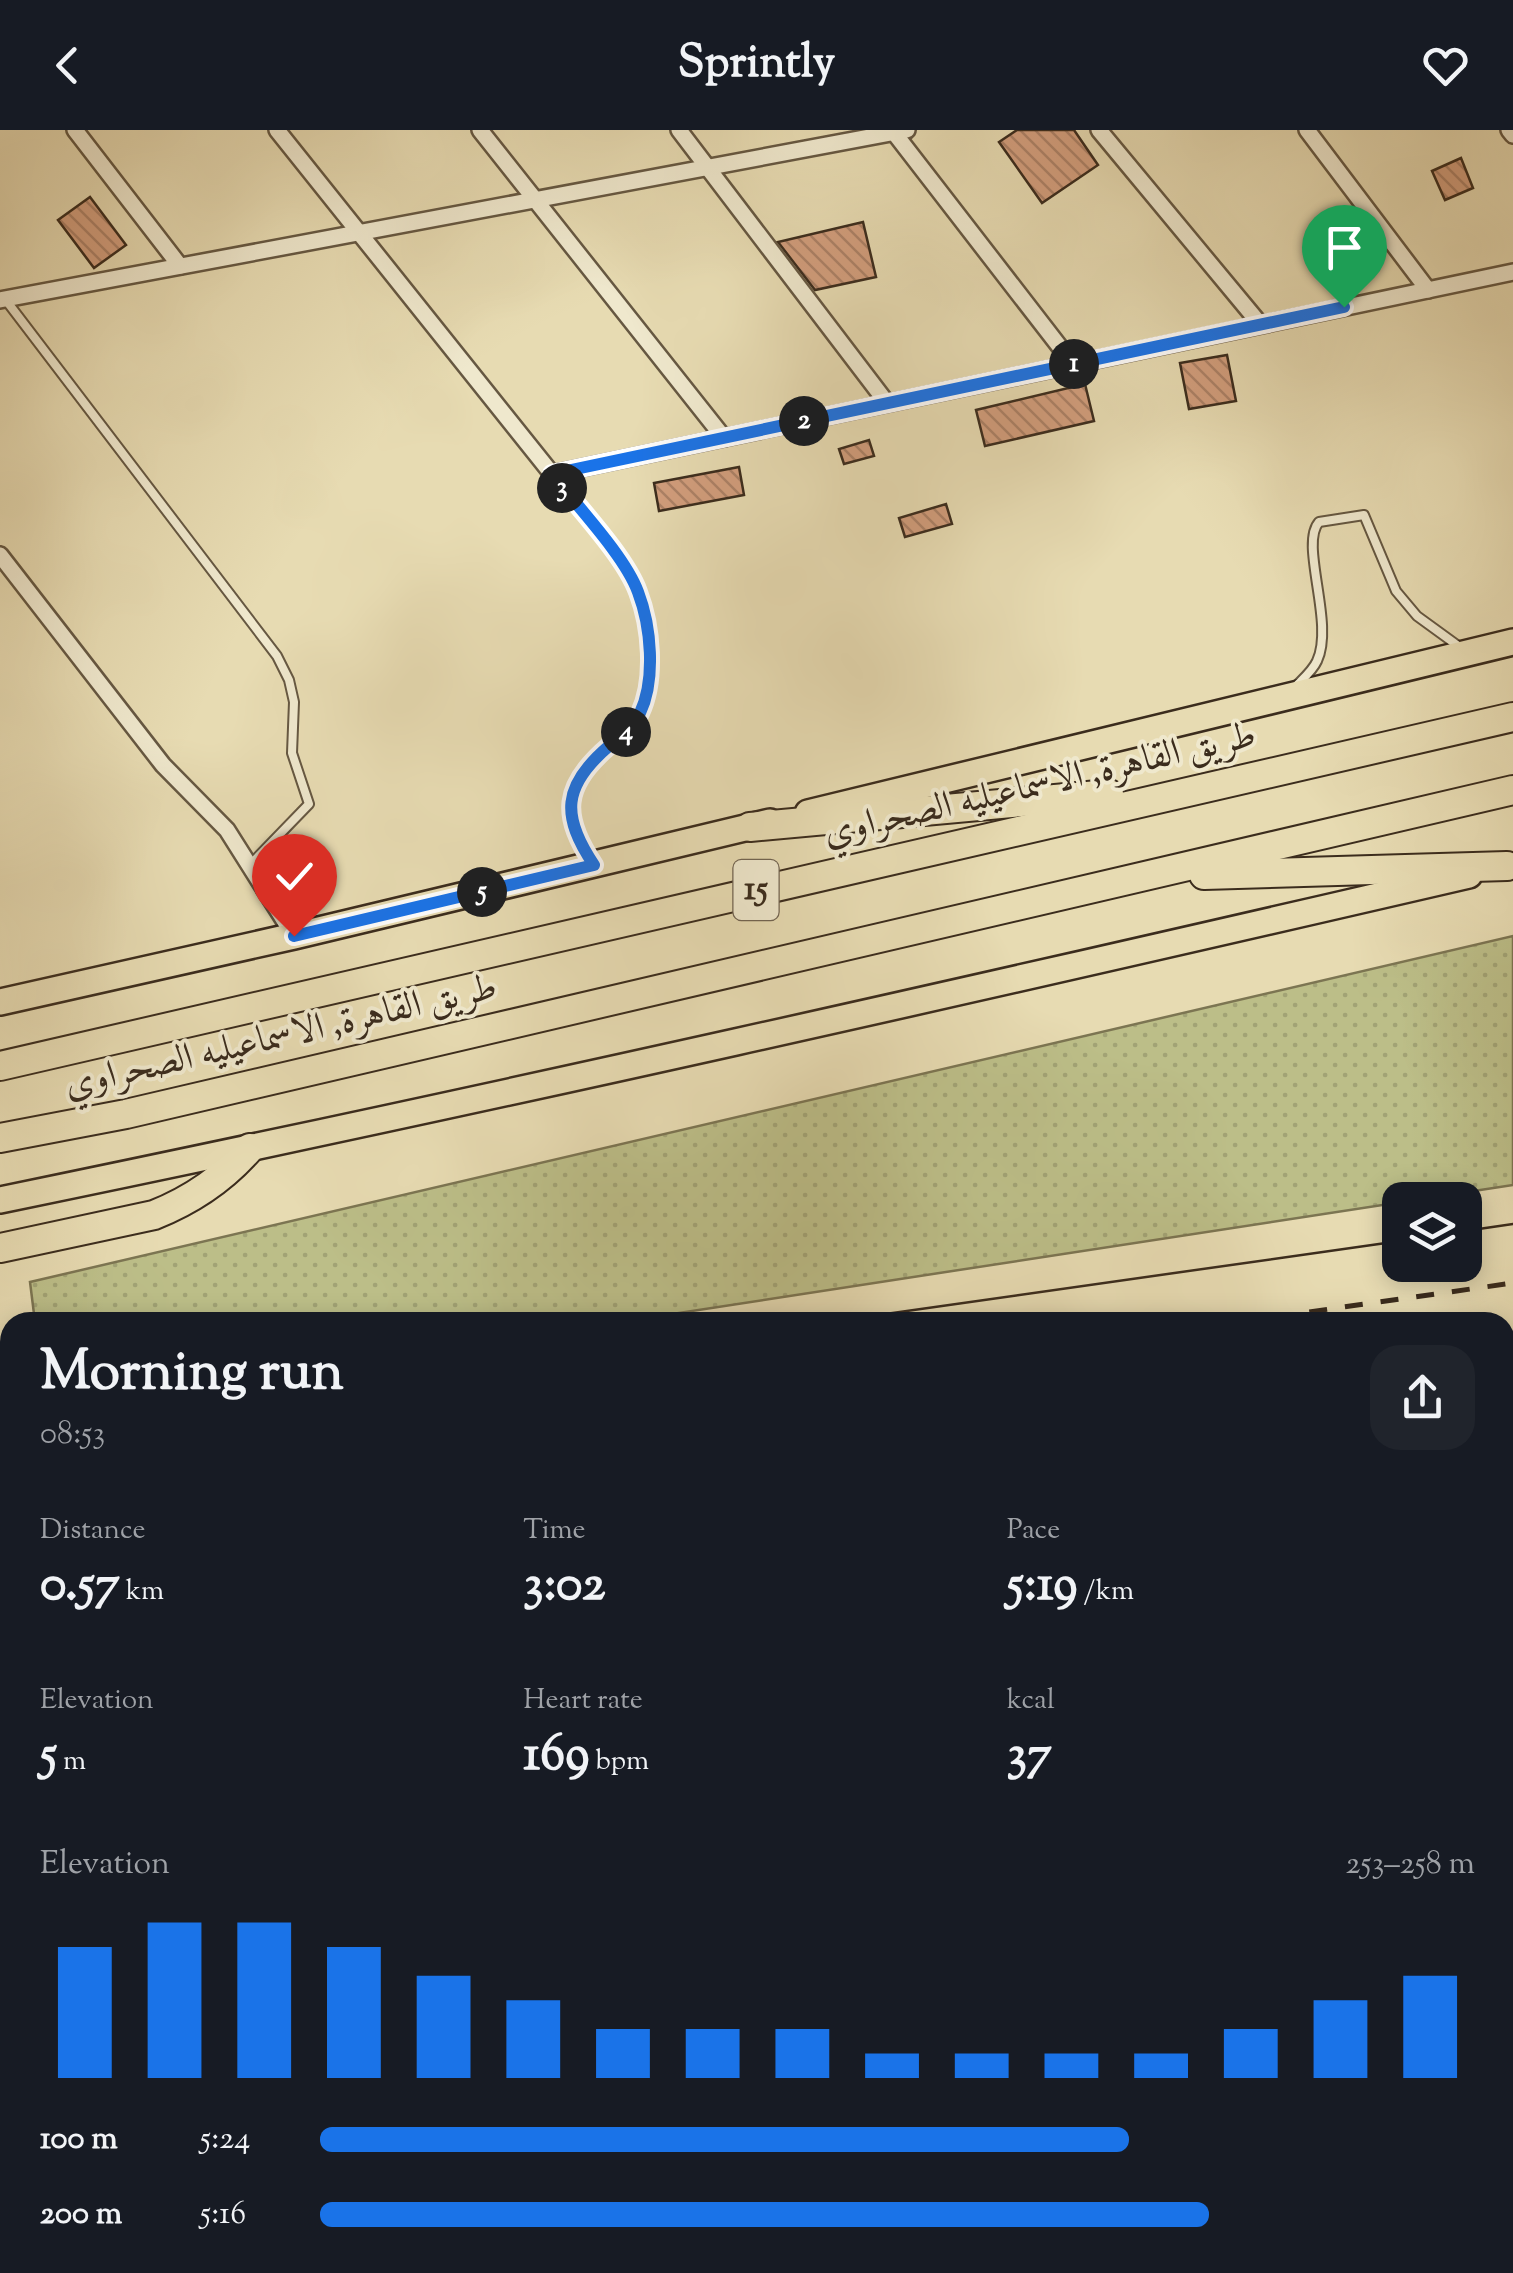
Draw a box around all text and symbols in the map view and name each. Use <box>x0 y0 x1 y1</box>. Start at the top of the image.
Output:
text: Sprintly <box>678 33 835 98</box>
icon: back <box>40 38 95 93</box>
icon: heart <box>1418 38 1473 93</box>
pin <box>1302 205 1387 308</box>
icon: arrive <box>1317 220 1372 275</box>
pin: 1 <box>1049 339 1099 389</box>
text: 1 <box>1069 344 1079 384</box>
pin: 2 <box>779 396 829 446</box>
text: 2 <box>797 401 811 441</box>
pin: 3 <box>537 463 587 513</box>
text: 3 <box>556 468 568 508</box>
pin: 4 <box>601 707 651 757</box>
street label: طريق القاهرة, الاسماعيليه الصحراوي <box>818 710 1262 862</box>
text: 4 <box>619 712 633 752</box>
pin <box>252 834 337 937</box>
icon: check <box>267 849 322 904</box>
road number: 15 <box>734 860 778 920</box>
pin: 5 <box>457 867 507 917</box>
text: 5 <box>477 872 487 912</box>
street label: طريق القاهرة, الاسماعيليه الصحراوي <box>59 962 503 1114</box>
map controls <box>1382 1182 1482 1282</box>
button: layers <box>1382 1182 1482 1282</box>
text: Morning run <box>40 1335 344 1414</box>
button: share <box>1370 1345 1475 1450</box>
text: 08:53 <box>40 1412 105 1458</box>
text: Distance <box>40 1511 146 1551</box>
text: Time <box>523 1511 586 1551</box>
text: Pace <box>1007 1511 1060 1551</box>
text: 0.57 <box>40 1551 120 1623</box>
text: 3:02 <box>523 1551 605 1623</box>
text: 5:19 <box>1007 1551 1078 1623</box>
text: km <box>120 1572 164 1612</box>
text: /km <box>1078 1572 1134 1612</box>
text: Elevation <box>40 1681 154 1721</box>
text: Heart rate <box>523 1681 643 1721</box>
text: kcal <box>1007 1681 1055 1721</box>
text: 5 <box>40 1721 57 1793</box>
text: 169 <box>523 1721 589 1793</box>
text: 37 <box>1007 1721 1052 1793</box>
text: m <box>57 1742 86 1782</box>
text: bpm <box>589 1742 649 1782</box>
text: Elevation <box>40 1842 170 1888</box>
text: 253–258 m <box>1346 1842 1475 1888</box>
text: 100 m <box>40 2117 118 2163</box>
text: 5:24 <box>200 2117 250 2163</box>
text: 200 m <box>40 2192 122 2238</box>
text: 5:16 <box>200 2192 246 2238</box>

